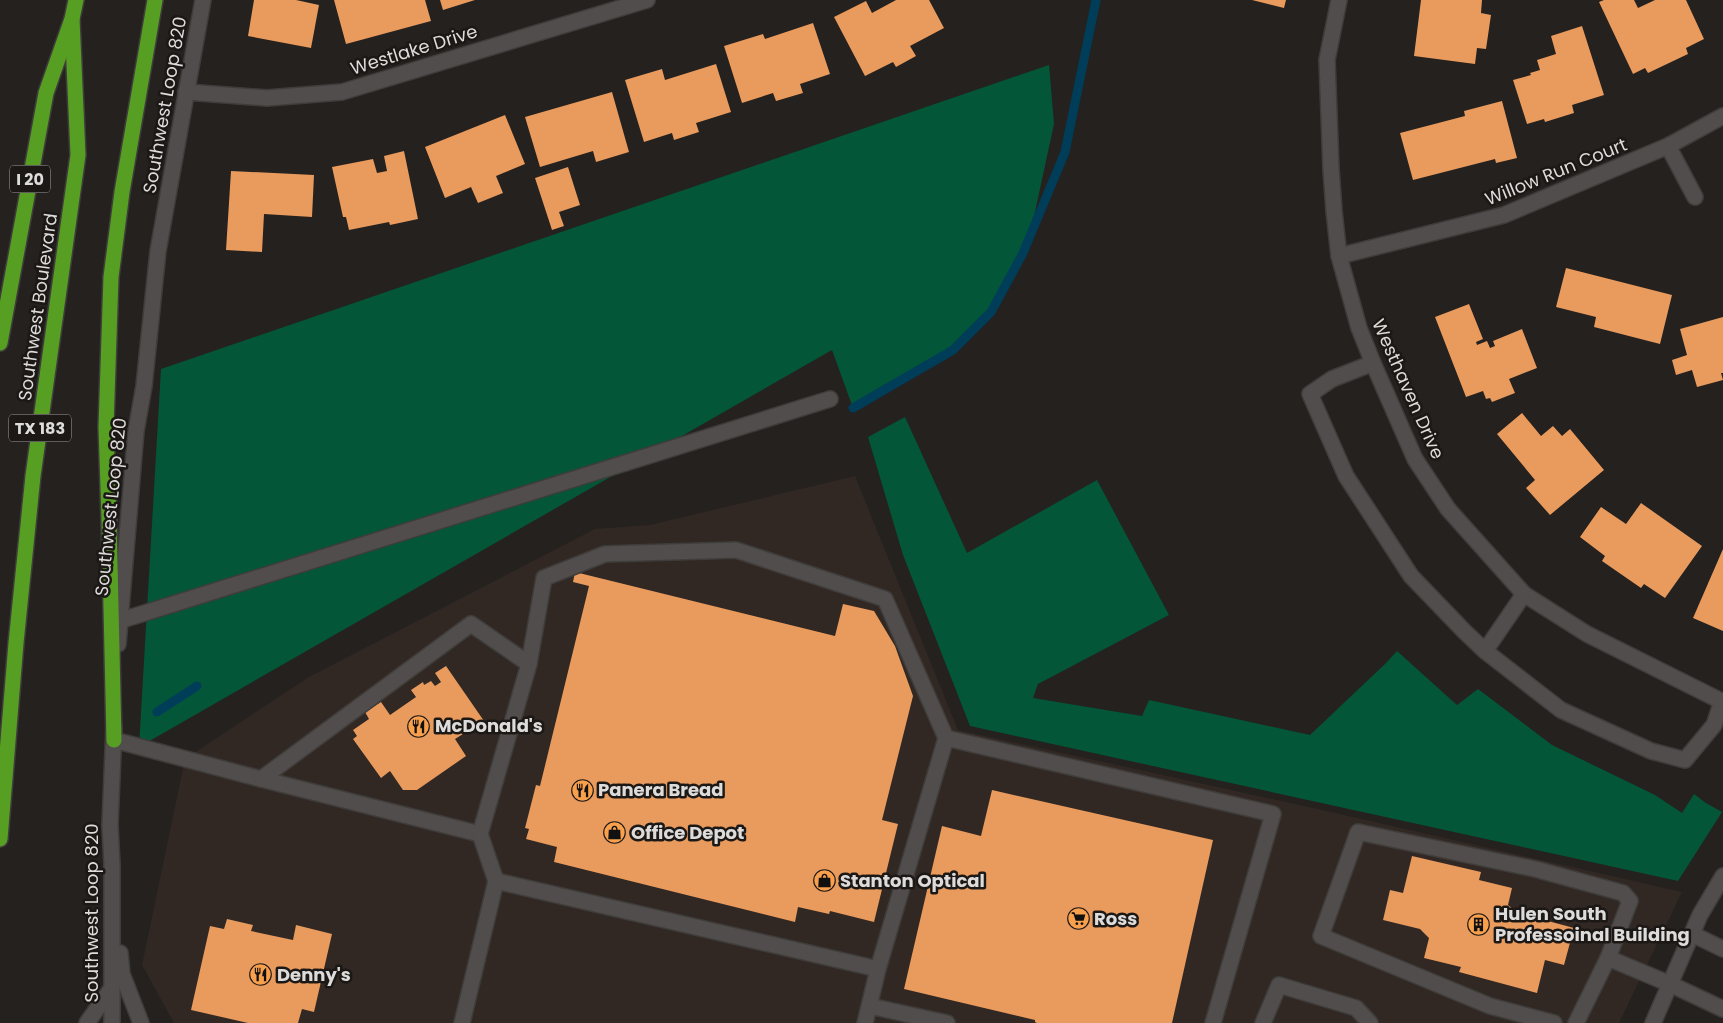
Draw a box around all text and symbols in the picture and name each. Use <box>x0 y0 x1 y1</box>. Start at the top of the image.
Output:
street label: Southwest Loop 820 <box>137 15 192 195</box>
street label: Westlake Drive <box>347 18 480 81</box>
street label: Willow Run Court <box>1481 132 1630 211</box>
road number: I 20 <box>10 165 50 192</box>
street label: Southwest Boulevard <box>12 212 63 402</box>
street label: Westhaven Drive <box>1366 315 1451 463</box>
road number: TX 183 <box>9 414 71 442</box>
street label: Southwest Loop 820 <box>89 417 132 597</box>
place label: McDonald's <box>435 713 543 738</box>
restaurant icon: McDonald's <box>407 714 431 738</box>
place label: Panera Bread <box>598 777 724 802</box>
restaurant icon: Panera Bread <box>570 778 594 802</box>
place label: Office Depot <box>631 820 744 845</box>
shop icon: Office Depot <box>603 821 627 845</box>
street label: Southwest Loop 820 <box>79 823 104 1003</box>
place label: Stanton Optical <box>840 868 985 893</box>
shop icon: Stanton Optical <box>812 869 836 893</box>
place label: Hulen South Professoinal Building <box>1495 901 1690 947</box>
place label: Ross <box>1094 906 1137 931</box>
supermarket icon: Ross <box>1066 907 1090 931</box>
building icon: Hulen South Professoinal Building <box>1467 912 1491 936</box>
place label: Denny's <box>277 962 351 987</box>
restaurant icon: Denny's <box>249 963 273 987</box>

